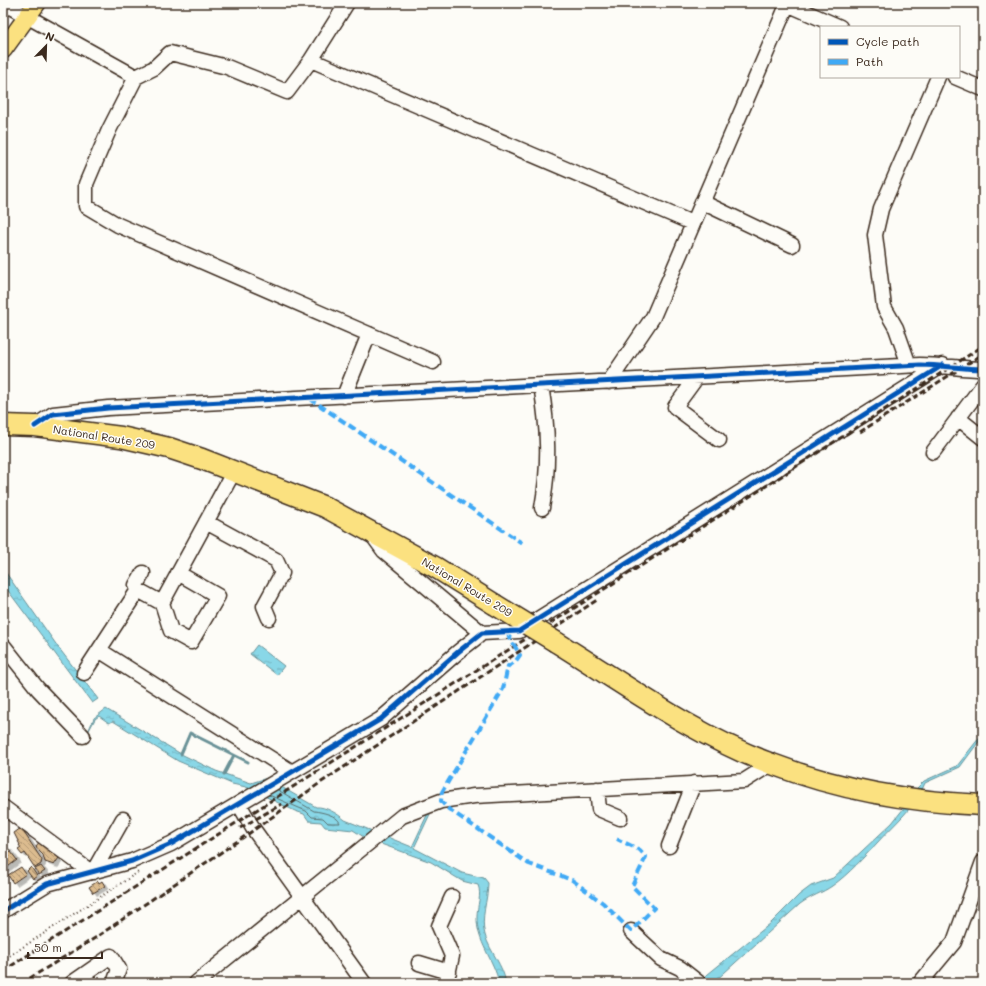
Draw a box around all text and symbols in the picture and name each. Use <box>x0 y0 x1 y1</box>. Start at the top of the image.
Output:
north arrow <box>26 26 66 66</box>
legend <box>820 26 960 78</box>
text: N <box>43 28 57 45</box>
text: Cycle path <box>856 33 919 49</box>
text: Path <box>856 53 883 69</box>
street label: National Route 209 <box>52 421 157 452</box>
street label: National Route 209 <box>419 554 516 620</box>
scale bar <box>28 934 102 960</box>
text: 50 m <box>34 939 62 955</box>

